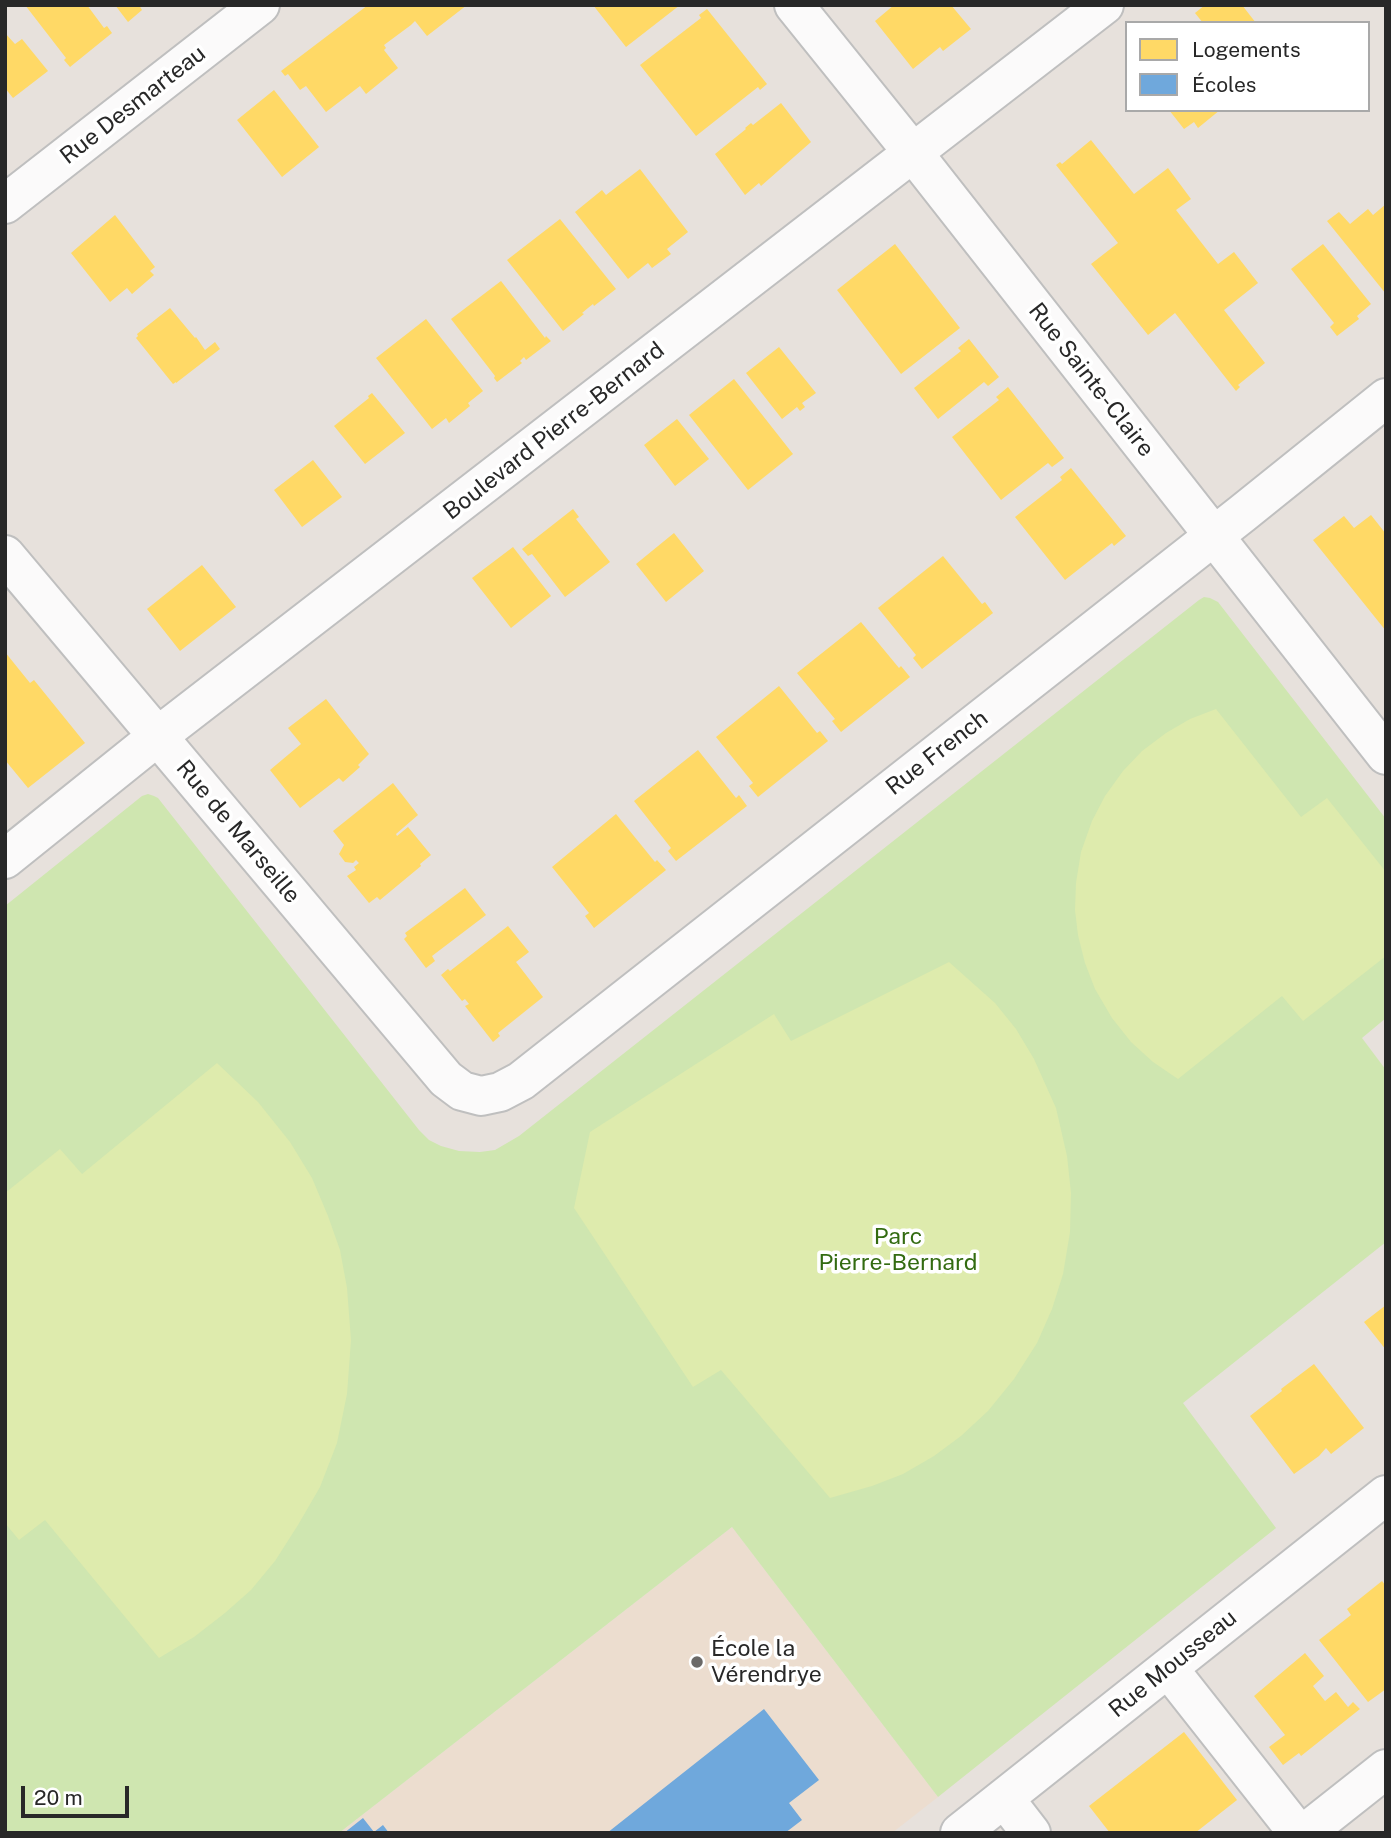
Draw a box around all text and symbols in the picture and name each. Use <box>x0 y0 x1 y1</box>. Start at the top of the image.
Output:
legend <box>1125 21 1370 112</box>
text: Logements <box>1192 37 1301 62</box>
street label: Rue Desmarteau <box>55 40 211 170</box>
text: Écoles <box>1192 72 1256 97</box>
street label: Rue Sainte-Claire <box>1022 298 1160 462</box>
street label: Boulevard Pierre-Bernard <box>438 336 670 526</box>
street label: Rue French <box>881 705 993 801</box>
street label: Rue de Marseille <box>170 755 306 909</box>
park label: Parc Pierre-Bernard <box>818 1223 978 1277</box>
street label: Rue Mousseau <box>1104 1604 1242 1724</box>
place label: École la Vérendrye <box>711 1635 822 1689</box>
marker: École la Vérendrye <box>689 1654 705 1670</box>
scale bar <box>24 1772 133 1816</box>
text: 20 m <box>34 1785 83 1810</box>

